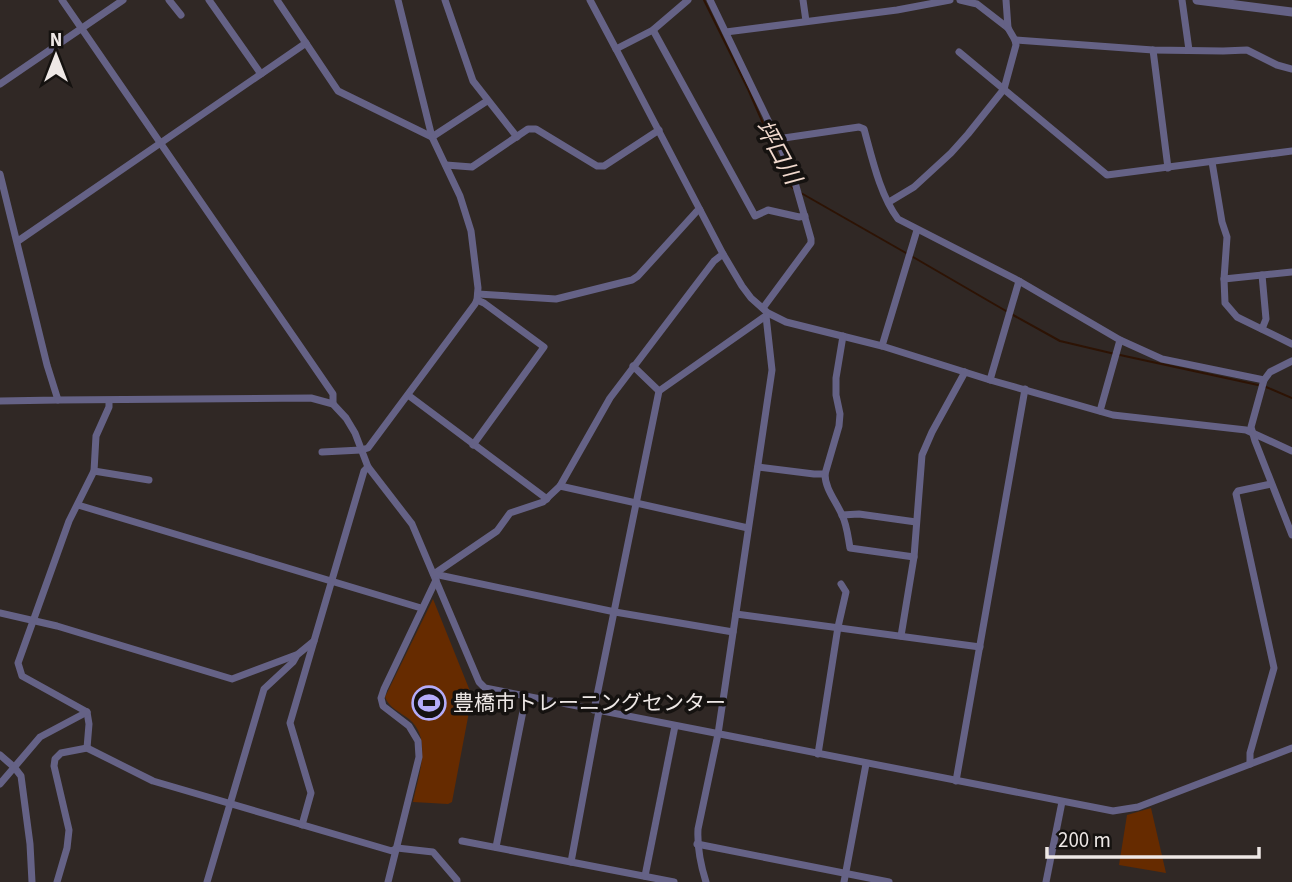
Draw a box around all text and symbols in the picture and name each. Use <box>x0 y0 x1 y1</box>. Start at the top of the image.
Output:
north arrow <box>21 21 91 91</box>
text: N <box>50 27 62 54</box>
water label: 坪口川 <box>747 114 811 193</box>
sports icon: 豊橋市トレーニングセンター <box>410 684 448 722</box>
place label: 豊橋市トレーニングセンター <box>453 688 726 718</box>
scale bar <box>1047 816 1259 860</box>
text: 200 m <box>1058 825 1111 855</box>

